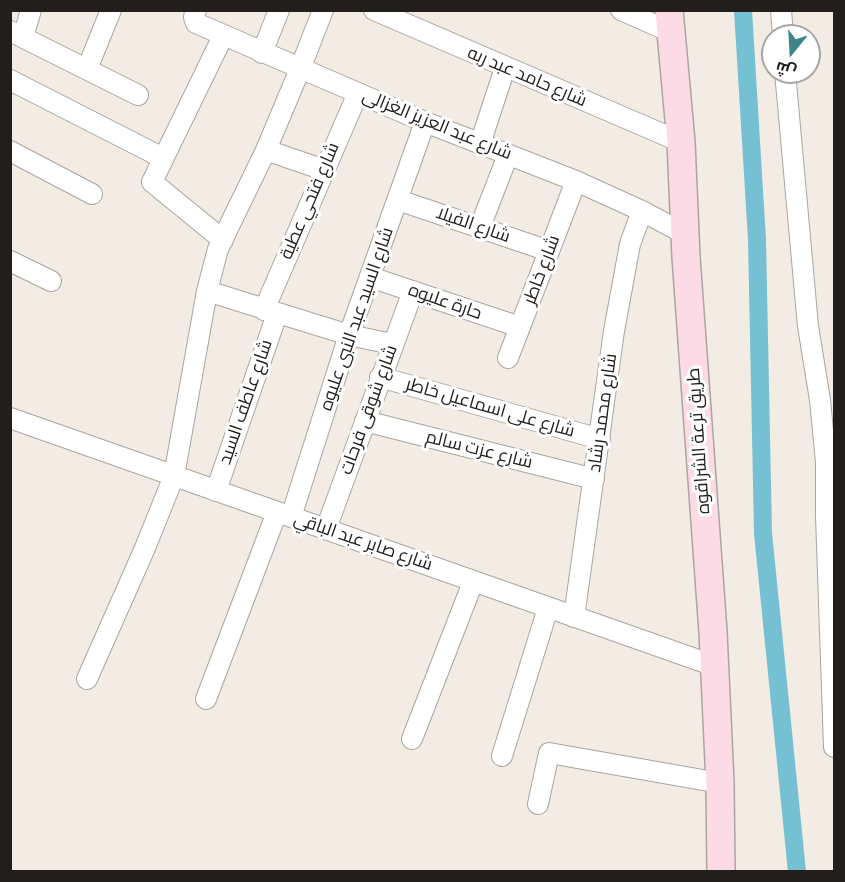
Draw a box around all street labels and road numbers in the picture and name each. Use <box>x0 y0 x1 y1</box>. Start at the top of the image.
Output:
street label: شارع حامد عبد ربه <box>464 42 590 112</box>
street label: شارع عبد العزيز الغزالى <box>359 85 515 165</box>
street label: شارع فتحي عطية <box>276 139 344 263</box>
street label: شارع الفيلا <box>433 202 513 248</box>
street label: شارع السيد عبد النبى عليوه <box>315 224 399 414</box>
street label: شارع خاطر <box>519 232 565 308</box>
street label: حارة عليوه <box>405 279 485 325</box>
street label: شارع عاطف السيد <box>215 337 277 467</box>
street label: شارع شوقى فرحات <box>336 342 402 478</box>
street label: شارع محمد رشاد <box>584 352 622 474</box>
street label: طريق ترعة الشراقوه <box>683 367 715 515</box>
street label: شارع على اسماعيل خاطر <box>403 373 577 443</box>
street label: شارع عزت سالم <box>423 426 535 474</box>
street label: شارع صابر عبد الباقي <box>291 508 435 576</box>

